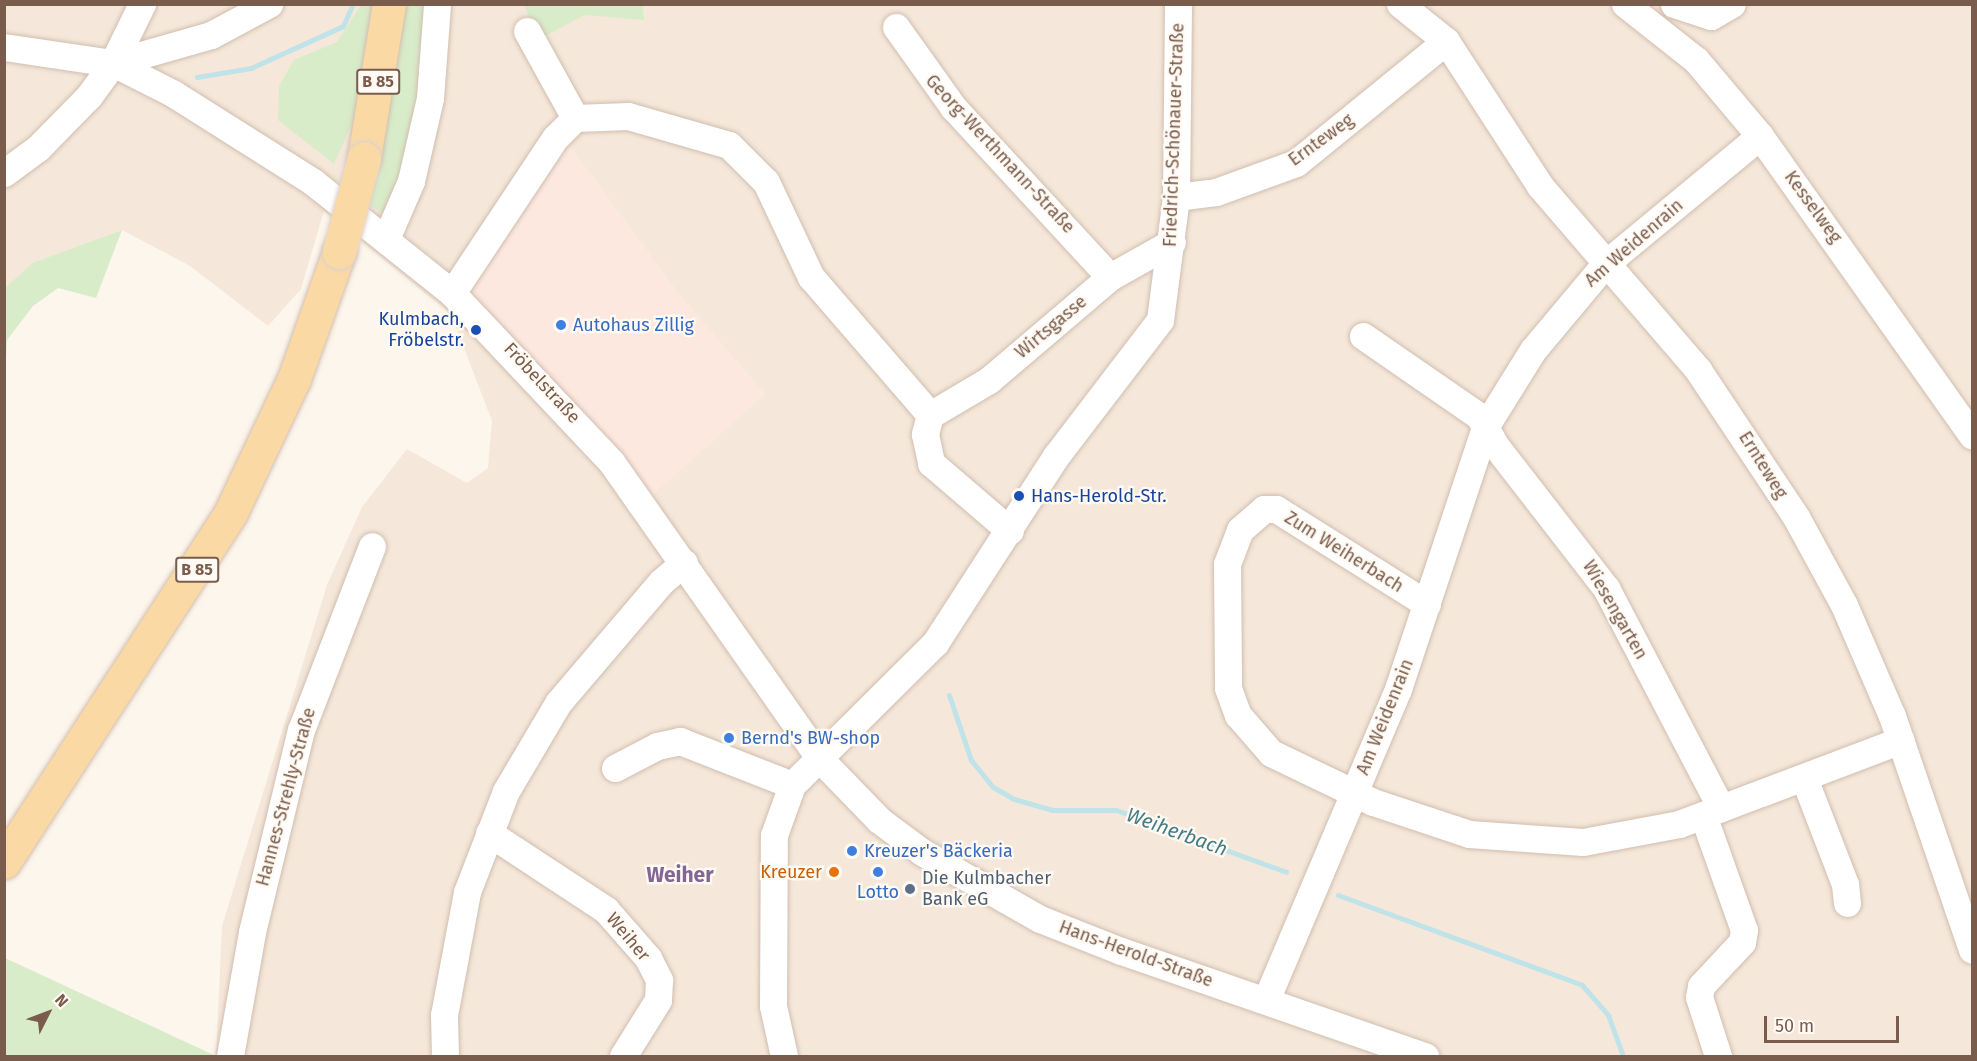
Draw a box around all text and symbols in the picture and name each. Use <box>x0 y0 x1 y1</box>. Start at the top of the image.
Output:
street label: Friedrich-Schönauer-Straße <box>1159 22 1189 248</box>
road number: B 85 <box>356 69 400 95</box>
street label: Georg-Werthmann-Straße <box>921 70 1079 238</box>
street label: Ernteweg <box>1284 109 1358 171</box>
street label: Kesselweg <box>1780 167 1846 247</box>
street label: Am Weidenrain <box>1581 195 1687 291</box>
street label: Wirtsgasse <box>1011 291 1091 363</box>
place label: Kulmbach, Fröbelstr. <box>379 309 464 352</box>
place label: Autohaus Zillig <box>573 314 694 336</box>
marker: Autohaus Zillig <box>554 318 568 332</box>
marker: Kulmbach, Fröbelstr. <box>469 323 483 337</box>
street label: Fröbelstraße <box>499 338 585 428</box>
street label: Ernteweg <box>1734 427 1792 503</box>
place label: Hans-Herold-Str. <box>1031 485 1167 507</box>
marker: Hans-Herold-Str. <box>1012 489 1026 503</box>
street label: Zum Weiherbach <box>1281 507 1407 597</box>
road number: B 85 <box>174 557 220 583</box>
street label: Wiesengarten <box>1578 557 1652 663</box>
street label: Am Weidenrain <box>1352 656 1418 778</box>
street label: Hannes-Strehly-Straße <box>252 705 320 889</box>
place label: Bernd's BW-shop <box>741 727 880 749</box>
marker: Bernd's BW-shop <box>722 731 736 745</box>
water label: Weiherbach <box>1123 803 1231 861</box>
place label: Kreuzer's Bäckeria <box>864 840 1013 862</box>
marker: Kreuzer's Bäckeria <box>845 844 859 858</box>
place label: Kreuzer <box>760 861 822 883</box>
district label: Weiher <box>646 862 714 888</box>
marker: Kreuzer <box>827 865 841 879</box>
marker: Lotto <box>871 865 885 879</box>
place label: Die Kulmbacher Bank eG <box>922 868 1051 910</box>
place label: Lotto <box>857 881 899 903</box>
marker: Die Kulmbacher Bank eG <box>903 882 917 896</box>
street label: Weiher <box>601 908 655 966</box>
street label: Hans-Herold-Straße <box>1056 916 1216 992</box>
north arrow <box>18 983 78 1043</box>
text: N <box>51 990 72 1011</box>
scale bar <box>1767 1004 1902 1042</box>
text: 50 m <box>1775 1015 1814 1037</box>

